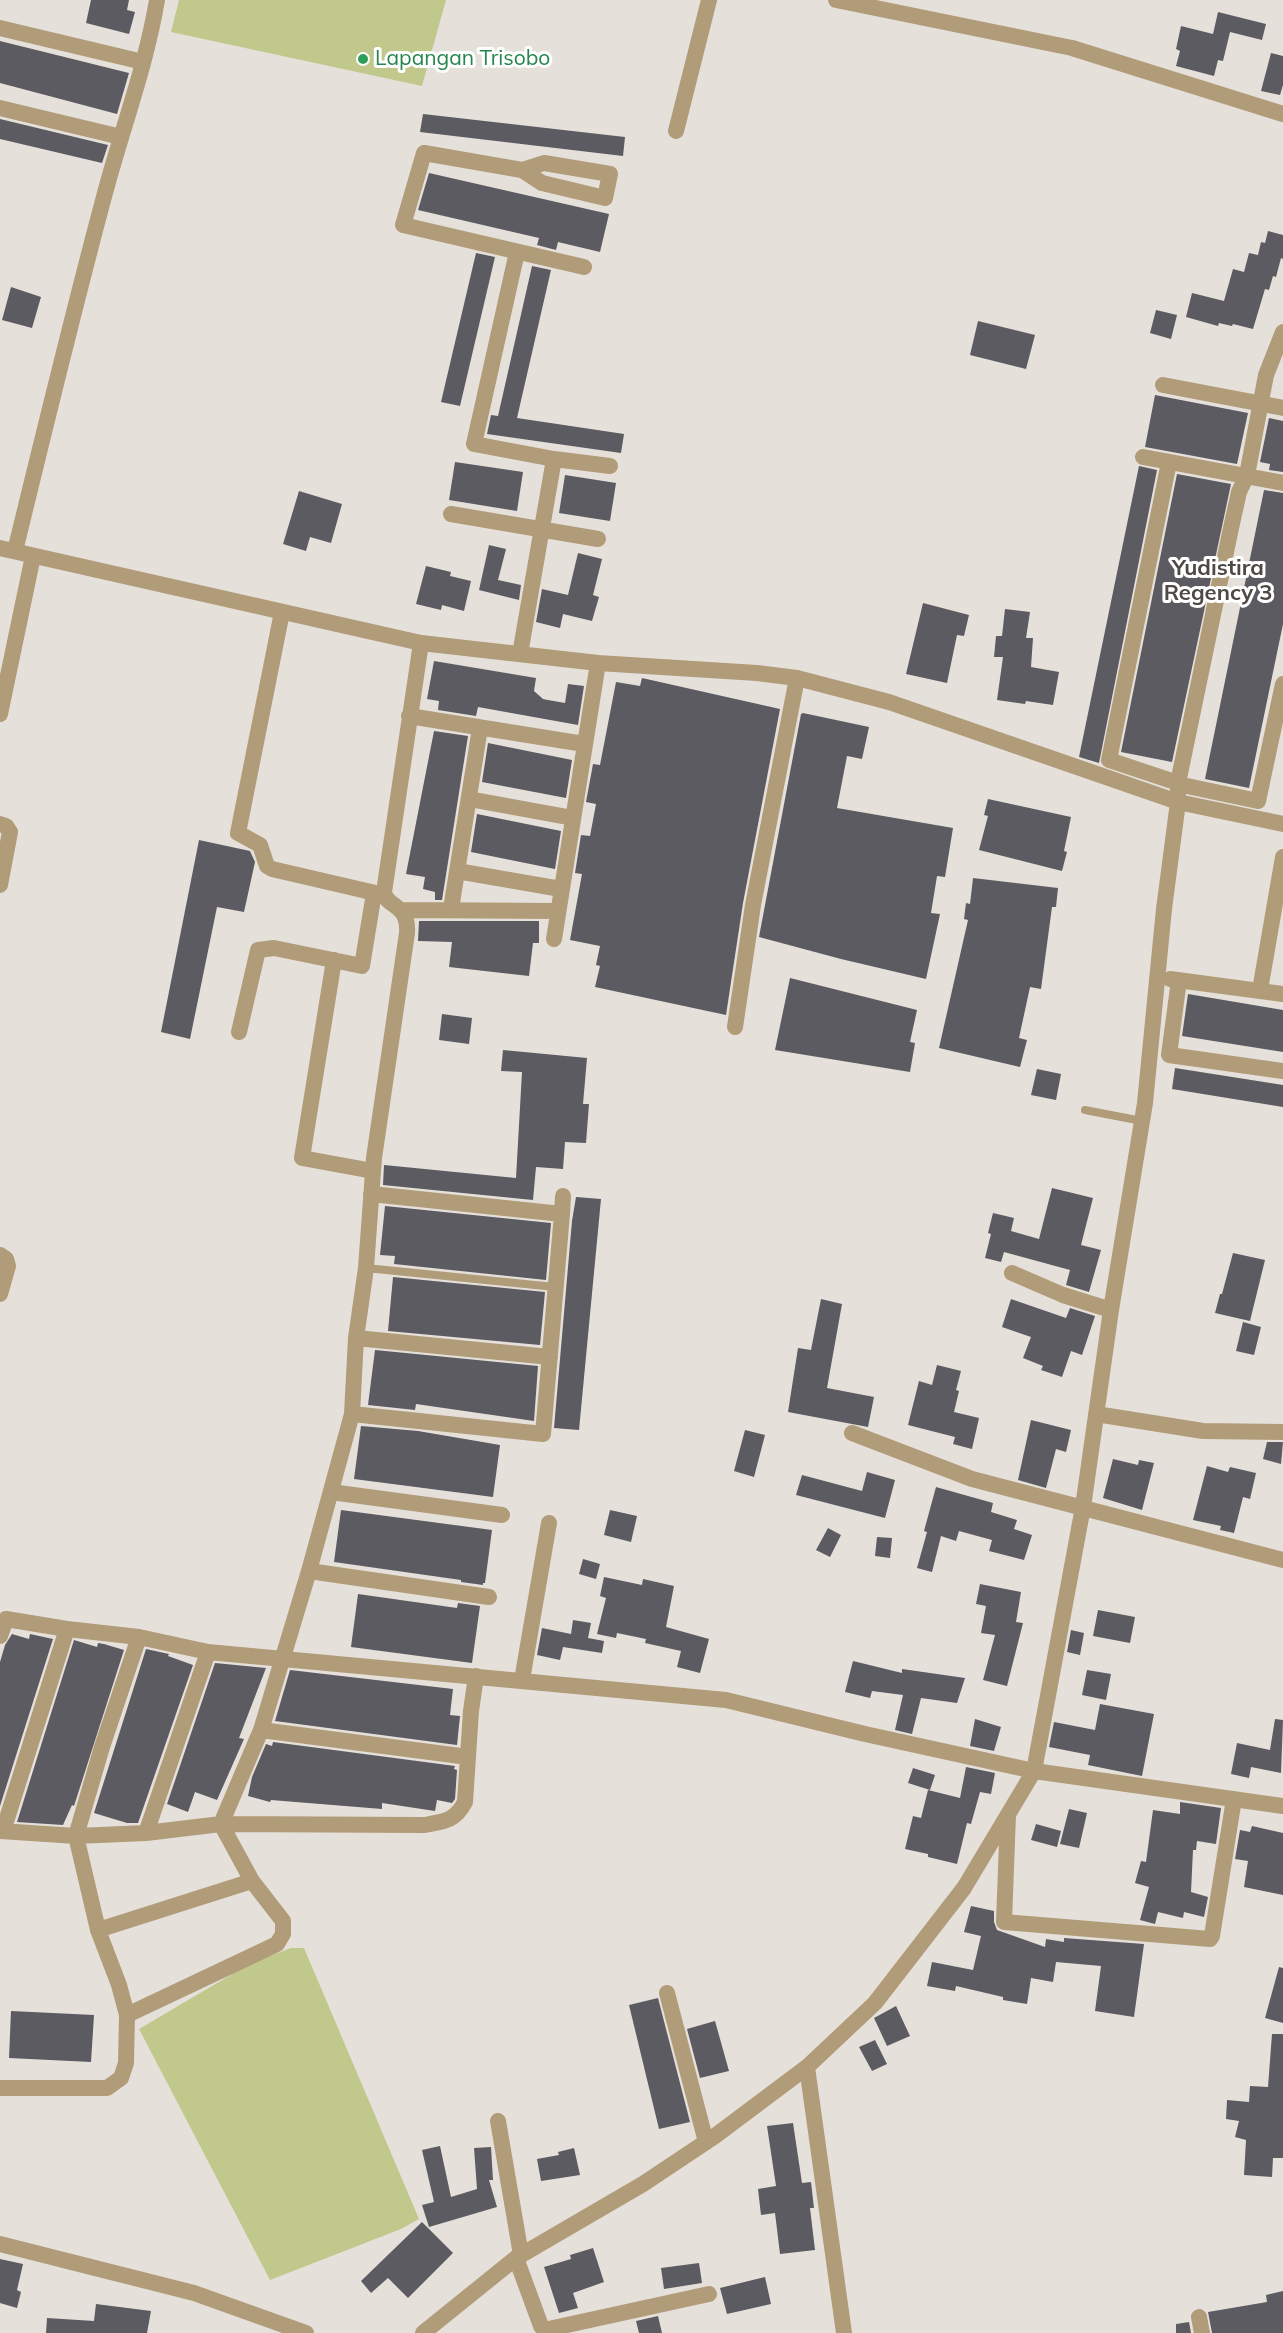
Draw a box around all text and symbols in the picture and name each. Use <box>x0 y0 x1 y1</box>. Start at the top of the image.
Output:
place label: Lapangan Trisobo <box>375 46 550 72</box>
marker: Lapangan Trisobo <box>356 52 370 66</box>
district label: Yudistira Regency 3 <box>1164 555 1272 606</box>

